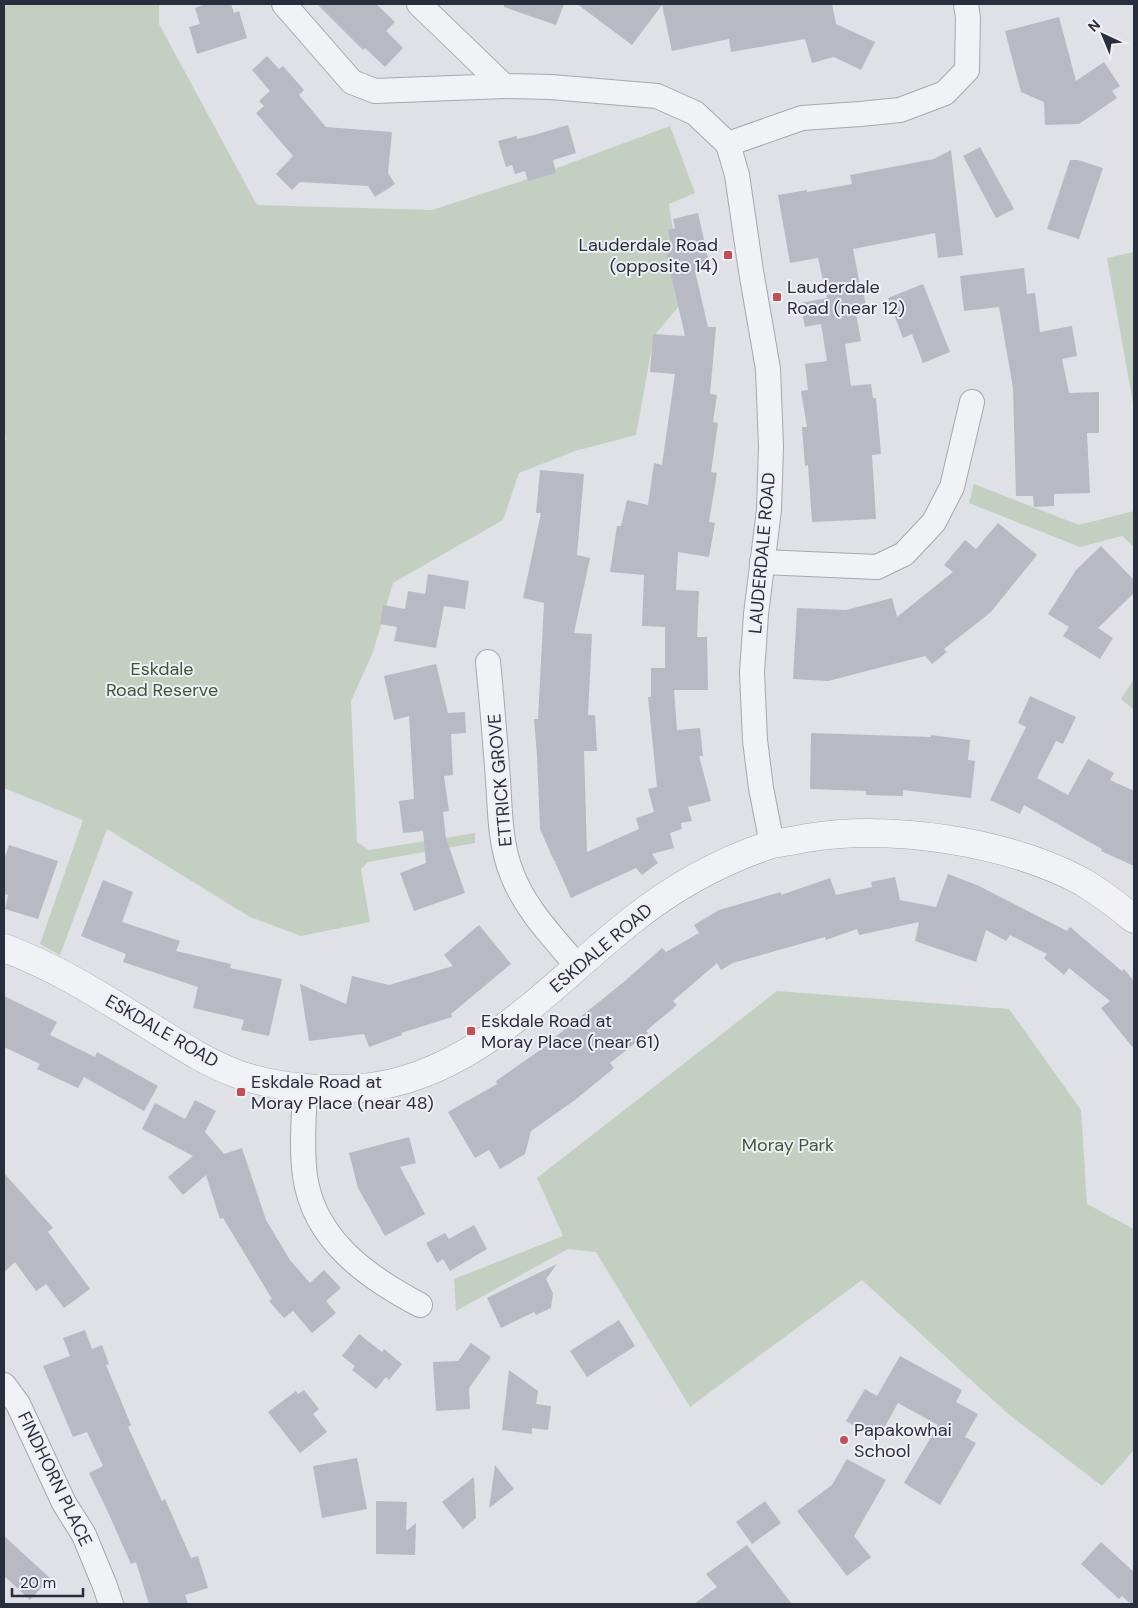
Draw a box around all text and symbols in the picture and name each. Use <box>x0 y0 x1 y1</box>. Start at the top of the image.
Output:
north arrow <box>1078 10 1128 60</box>
text: N <box>1084 16 1104 36</box>
place label: Lauderdale Road (opposite 14) <box>579 233 718 278</box>
marker: Lauderdale Road (opposite 14) <box>722 249 734 261</box>
place label: Lauderdale Road (near 12) <box>787 275 905 320</box>
marker: Lauderdale Road (near 12) <box>771 291 783 303</box>
street label: LAUDERDALE ROAD <box>743 471 781 635</box>
park label: Eskdale Road Reserve <box>106 657 218 702</box>
street label: ETTRICK GROVE <box>482 712 518 848</box>
street label: ESKDALE ROAD <box>545 898 657 998</box>
street label: ESKDALE ROAD <box>101 989 223 1073</box>
place label: Eskdale Road at Moray Place (near 61) <box>481 1009 660 1054</box>
marker: Eskdale Road at Moray Place (near 61) <box>465 1025 477 1037</box>
place label: Eskdale Road at Moray Place (near 48) <box>251 1070 434 1115</box>
marker: Eskdale Road at Moray Place (near 48) <box>235 1086 247 1098</box>
park label: Moray Park <box>742 1133 834 1157</box>
street label: FINDHORN PLACE <box>12 1408 98 1550</box>
place label: Papakowhai School <box>854 1418 952 1463</box>
marker: Papakowhai School <box>838 1434 850 1446</box>
scale bar <box>12 1566 84 1598</box>
text: 20 m <box>20 1573 56 1593</box>

